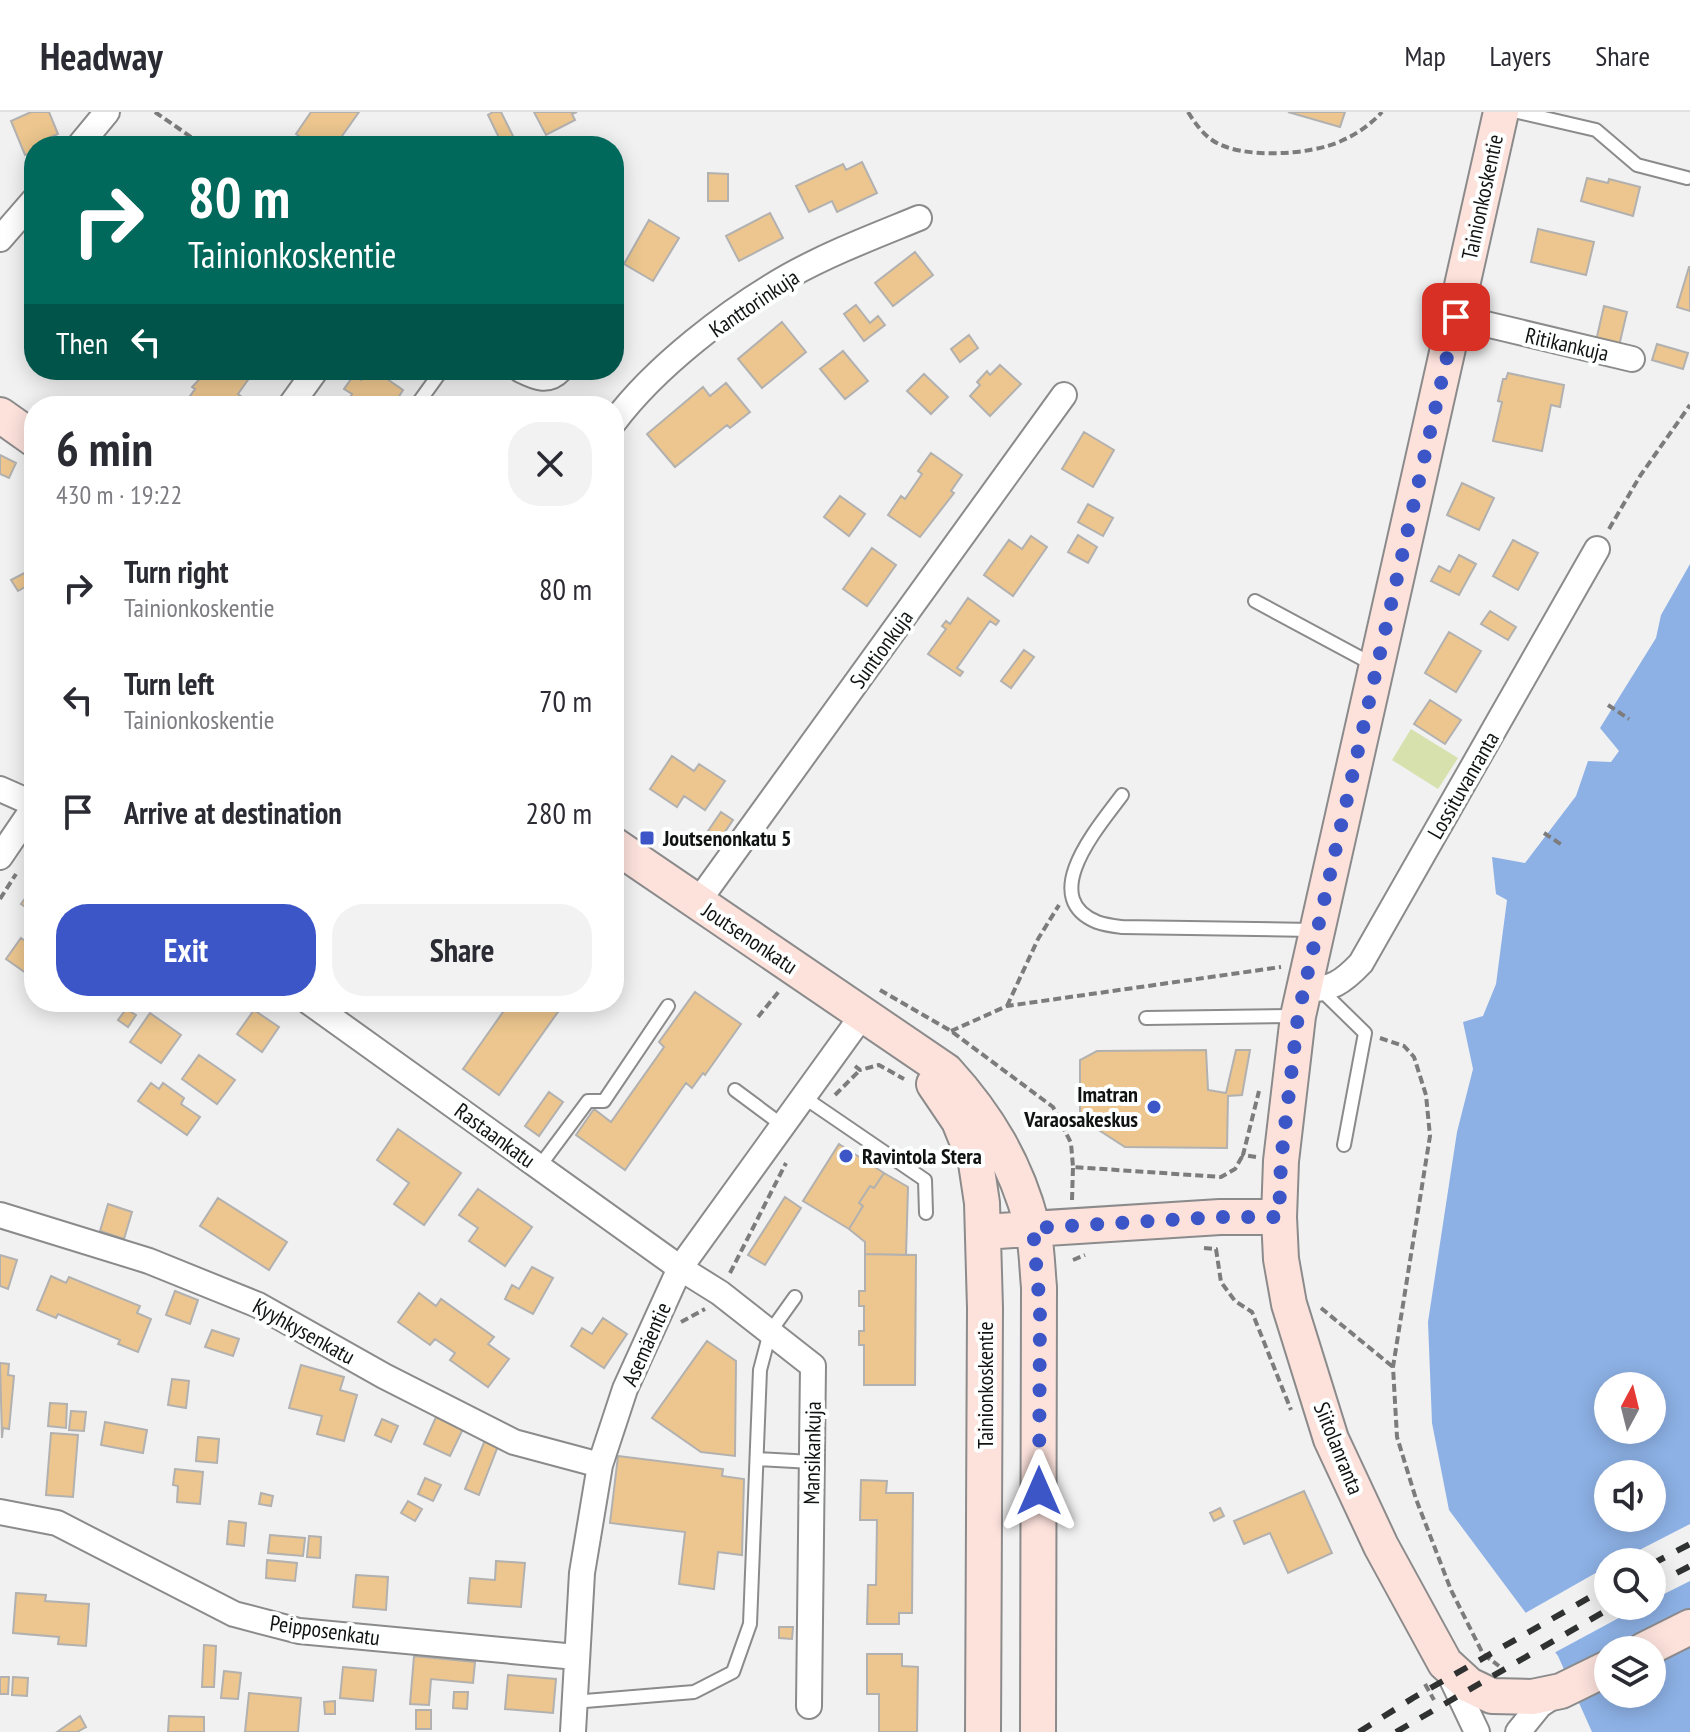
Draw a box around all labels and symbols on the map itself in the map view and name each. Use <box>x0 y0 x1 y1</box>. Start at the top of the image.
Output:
street label: Tainionkoskentie <box>1455 132 1509 262</box>
street label: Kanttorinkuja <box>704 263 804 343</box>
pin <box>1422 283 1490 351</box>
street label: Ritikankuja <box>1523 321 1611 367</box>
street label: Suntionkuja <box>843 604 919 694</box>
street label: Lossituvanranta <box>1421 726 1505 844</box>
place label: Joutsenonkatu 5 <box>662 824 791 852</box>
marker: Joutsenonkatu 5 <box>638 829 656 847</box>
street label: Joutsenonkatu <box>696 895 803 980</box>
place label: Imatran Varaosakeskus <box>1023 1080 1138 1133</box>
street label: Rastaankatu <box>449 1096 541 1174</box>
marker: Imatran Varaosakeskus <box>1145 1098 1163 1116</box>
place label: Ravintola Stera <box>862 1142 982 1170</box>
marker: Ravintola Stera <box>837 1147 855 1165</box>
street label: Kyyhkysenkatu <box>248 1292 360 1370</box>
street label: Asemäentie <box>615 1298 677 1390</box>
street label: Tainionkoskentie <box>971 1321 999 1449</box>
north arrow <box>1594 1372 1666 1444</box>
street label: Siitolanranta <box>1308 1398 1370 1498</box>
street label: Mansikankuja <box>797 1401 827 1505</box>
position arrow <box>997 1449 1081 1533</box>
street label: Peipposenkatu <box>268 1608 382 1652</box>

